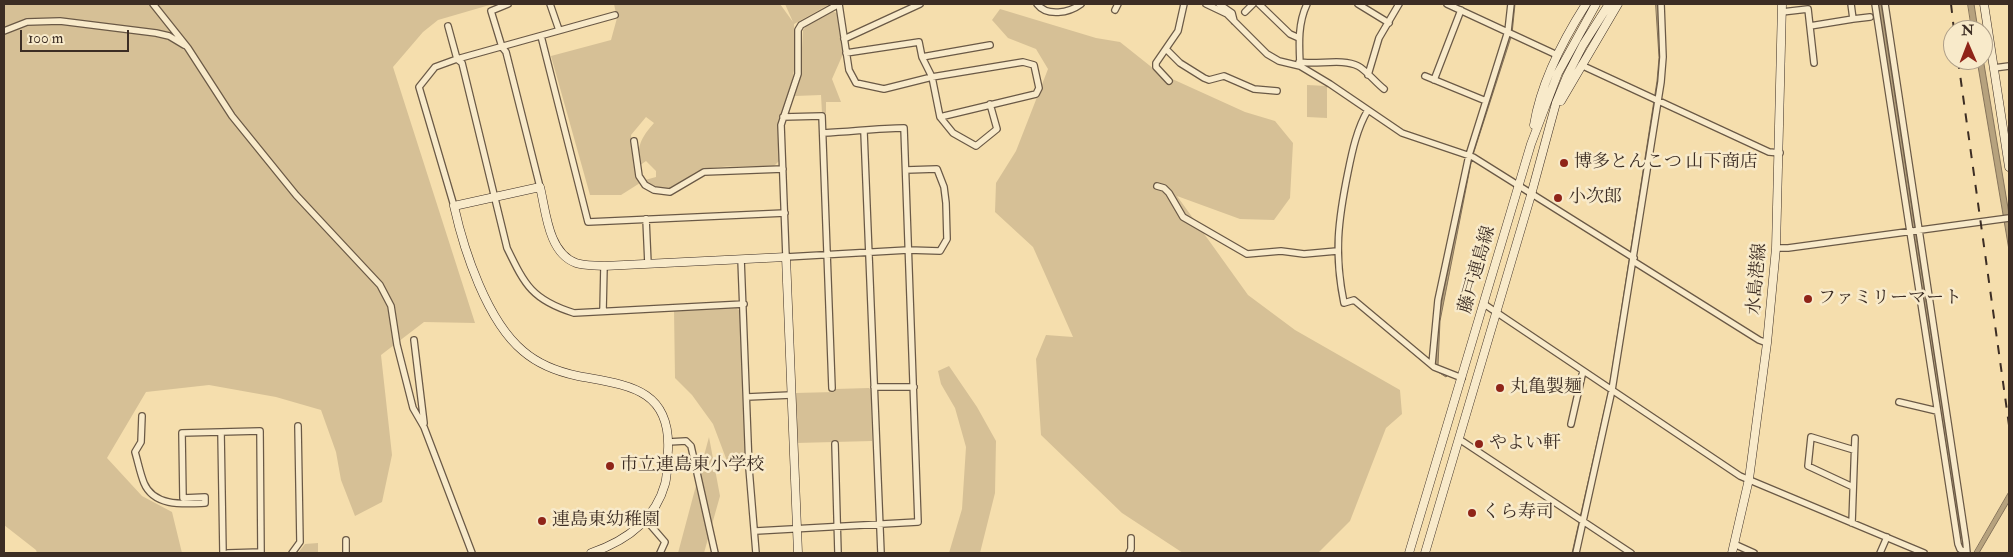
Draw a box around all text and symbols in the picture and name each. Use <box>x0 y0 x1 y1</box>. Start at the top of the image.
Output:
scale bar <box>22 20 131 52</box>
north arrow <box>1943 20 1993 70</box>
text: N <box>1961 22 1974 39</box>
text: 100 m <box>28 29 63 48</box>
place label: 博多とんこつ 山下商店 <box>1574 152 1758 174</box>
marker: 博多とんこつ 山下商店 <box>1558 157 1570 169</box>
place label: 小次郎 <box>1568 187 1622 209</box>
marker: 小次郎 <box>1552 192 1564 204</box>
street label: 藤戸連島線 <box>1455 224 1501 316</box>
street label: 水島港線 <box>1744 242 1772 316</box>
place label: ファミリーマート <box>1818 288 1962 310</box>
marker: ファミリーマート <box>1802 293 1814 305</box>
place label: 丸亀製麺 <box>1510 377 1582 399</box>
marker: 丸亀製麺 <box>1494 382 1506 394</box>
place label: やよい軒 <box>1489 433 1561 455</box>
marker: やよい軒 <box>1473 438 1485 450</box>
place label: 市立連島東小学校 <box>620 455 764 477</box>
marker: 市立連島東小学校 <box>604 460 616 472</box>
place label: くら寿司 <box>1482 502 1554 524</box>
marker: くら寿司 <box>1466 507 1478 519</box>
place label: 連島東幼稚園 <box>552 510 660 532</box>
marker: 連島東幼稚園 <box>536 515 548 527</box>

